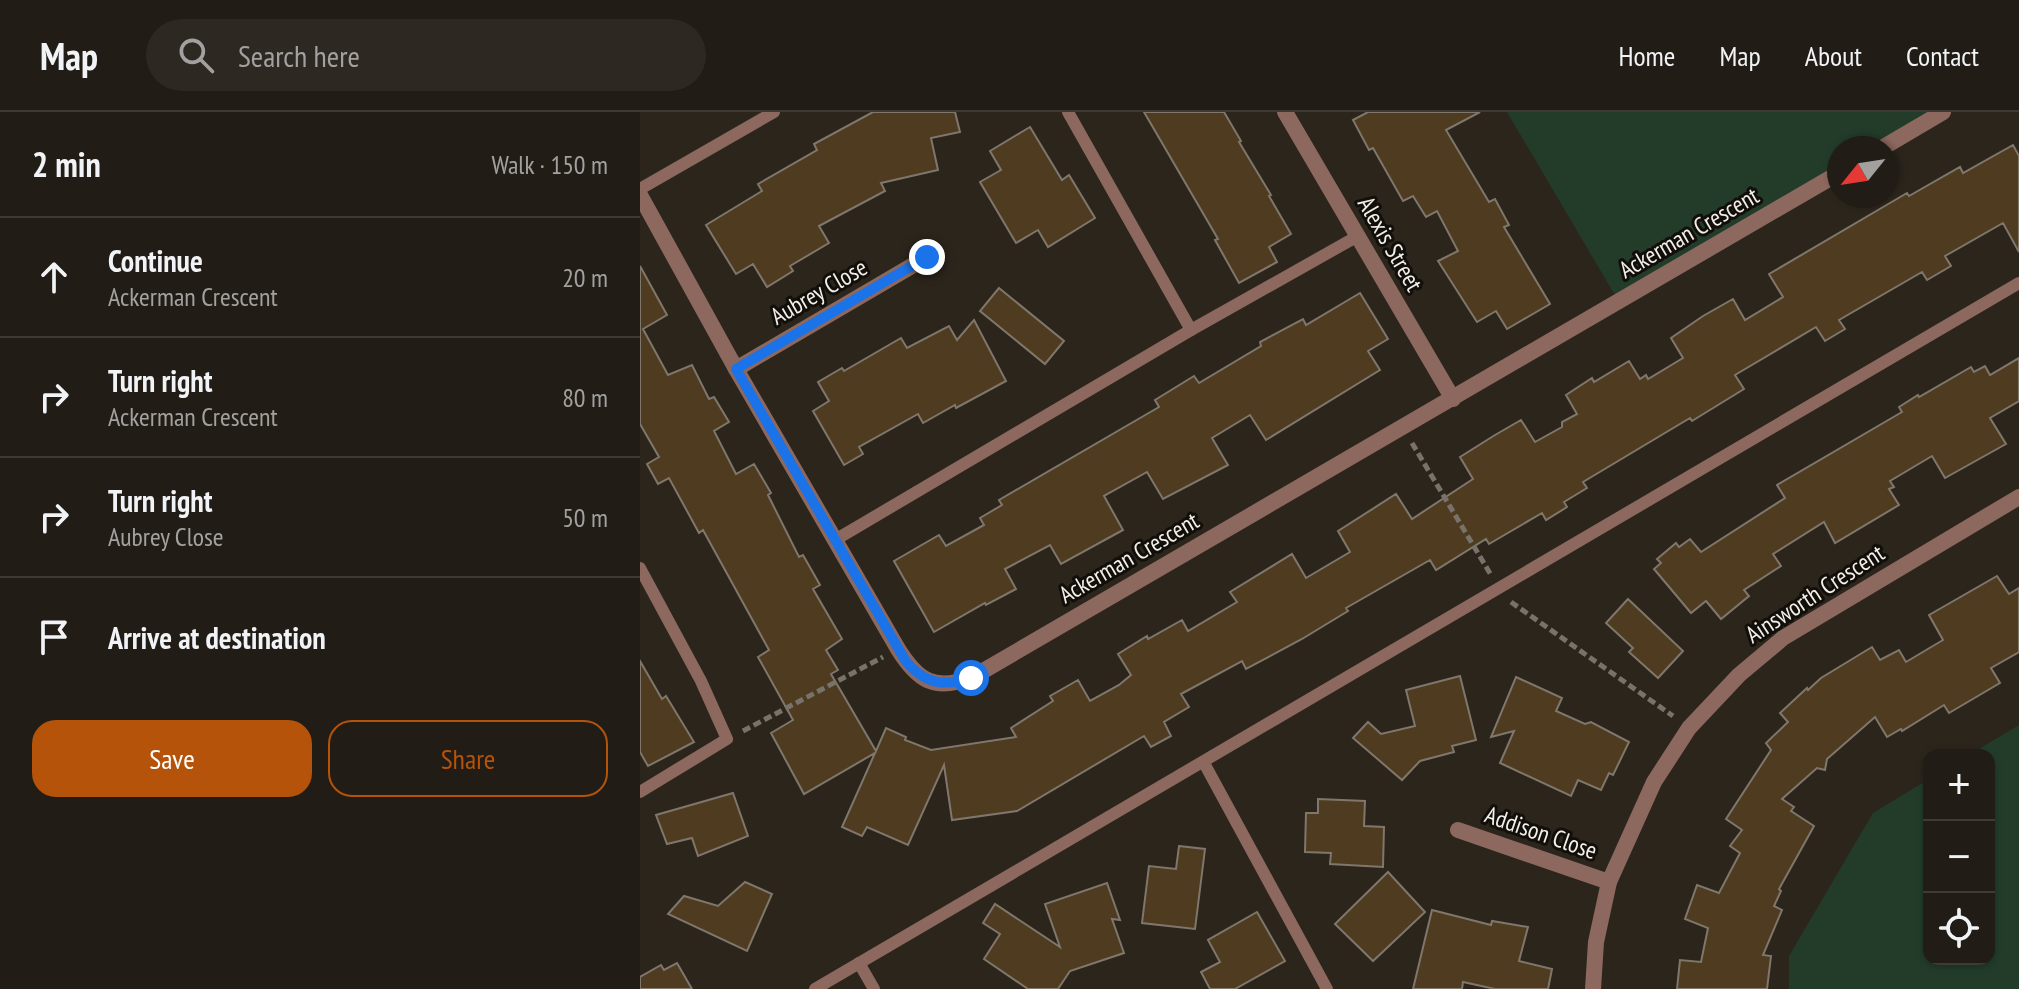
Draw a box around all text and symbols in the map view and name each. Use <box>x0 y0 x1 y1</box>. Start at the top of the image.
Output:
search box <box>146 19 706 91</box>
text: Map <box>40 31 98 80</box>
icon: search <box>174 33 218 77</box>
text: Search here <box>238 36 360 75</box>
text: Home <box>1619 37 1675 74</box>
text: Map <box>1719 37 1761 74</box>
text: About <box>1805 37 1862 74</box>
text: Contact <box>1906 37 1979 74</box>
north arrow <box>1827 136 1899 208</box>
text: 2 min <box>32 142 101 186</box>
text: Walk · 150 m <box>491 148 608 181</box>
street label: Ackerman Crescent <box>1613 180 1765 285</box>
street label: Alexis Street <box>1351 191 1430 297</box>
route end <box>909 239 945 275</box>
text: Continue <box>108 241 203 280</box>
street label: Aubrey Close <box>765 251 873 332</box>
icon: ahead <box>32 255 76 299</box>
text: 20 m <box>562 261 608 294</box>
text: Ackerman Crescent <box>108 280 278 313</box>
text: Turn right <box>108 361 212 400</box>
icon: right <box>32 375 76 419</box>
text: 80 m <box>562 381 608 414</box>
text: Ackerman Crescent <box>108 400 278 433</box>
text: Turn right <box>108 481 212 520</box>
icon: right <box>32 495 76 539</box>
text: 50 m <box>562 501 608 534</box>
street label: Ackerman Crescent <box>1053 505 1205 610</box>
text: Aubrey Close <box>108 520 224 553</box>
street label: Ainsworth Crescent <box>1739 537 1890 650</box>
icon: arrive <box>32 615 76 659</box>
text: Arrive at destination <box>108 618 326 657</box>
route start <box>953 660 989 696</box>
button: Save <box>32 720 312 797</box>
button: Share <box>328 720 608 797</box>
map controls <box>1923 749 1995 965</box>
button: + <box>1923 749 1995 821</box>
street label: Addison Close <box>1481 799 1601 866</box>
button: − <box>1923 821 1995 893</box>
button: locate <box>1923 893 1995 965</box>

